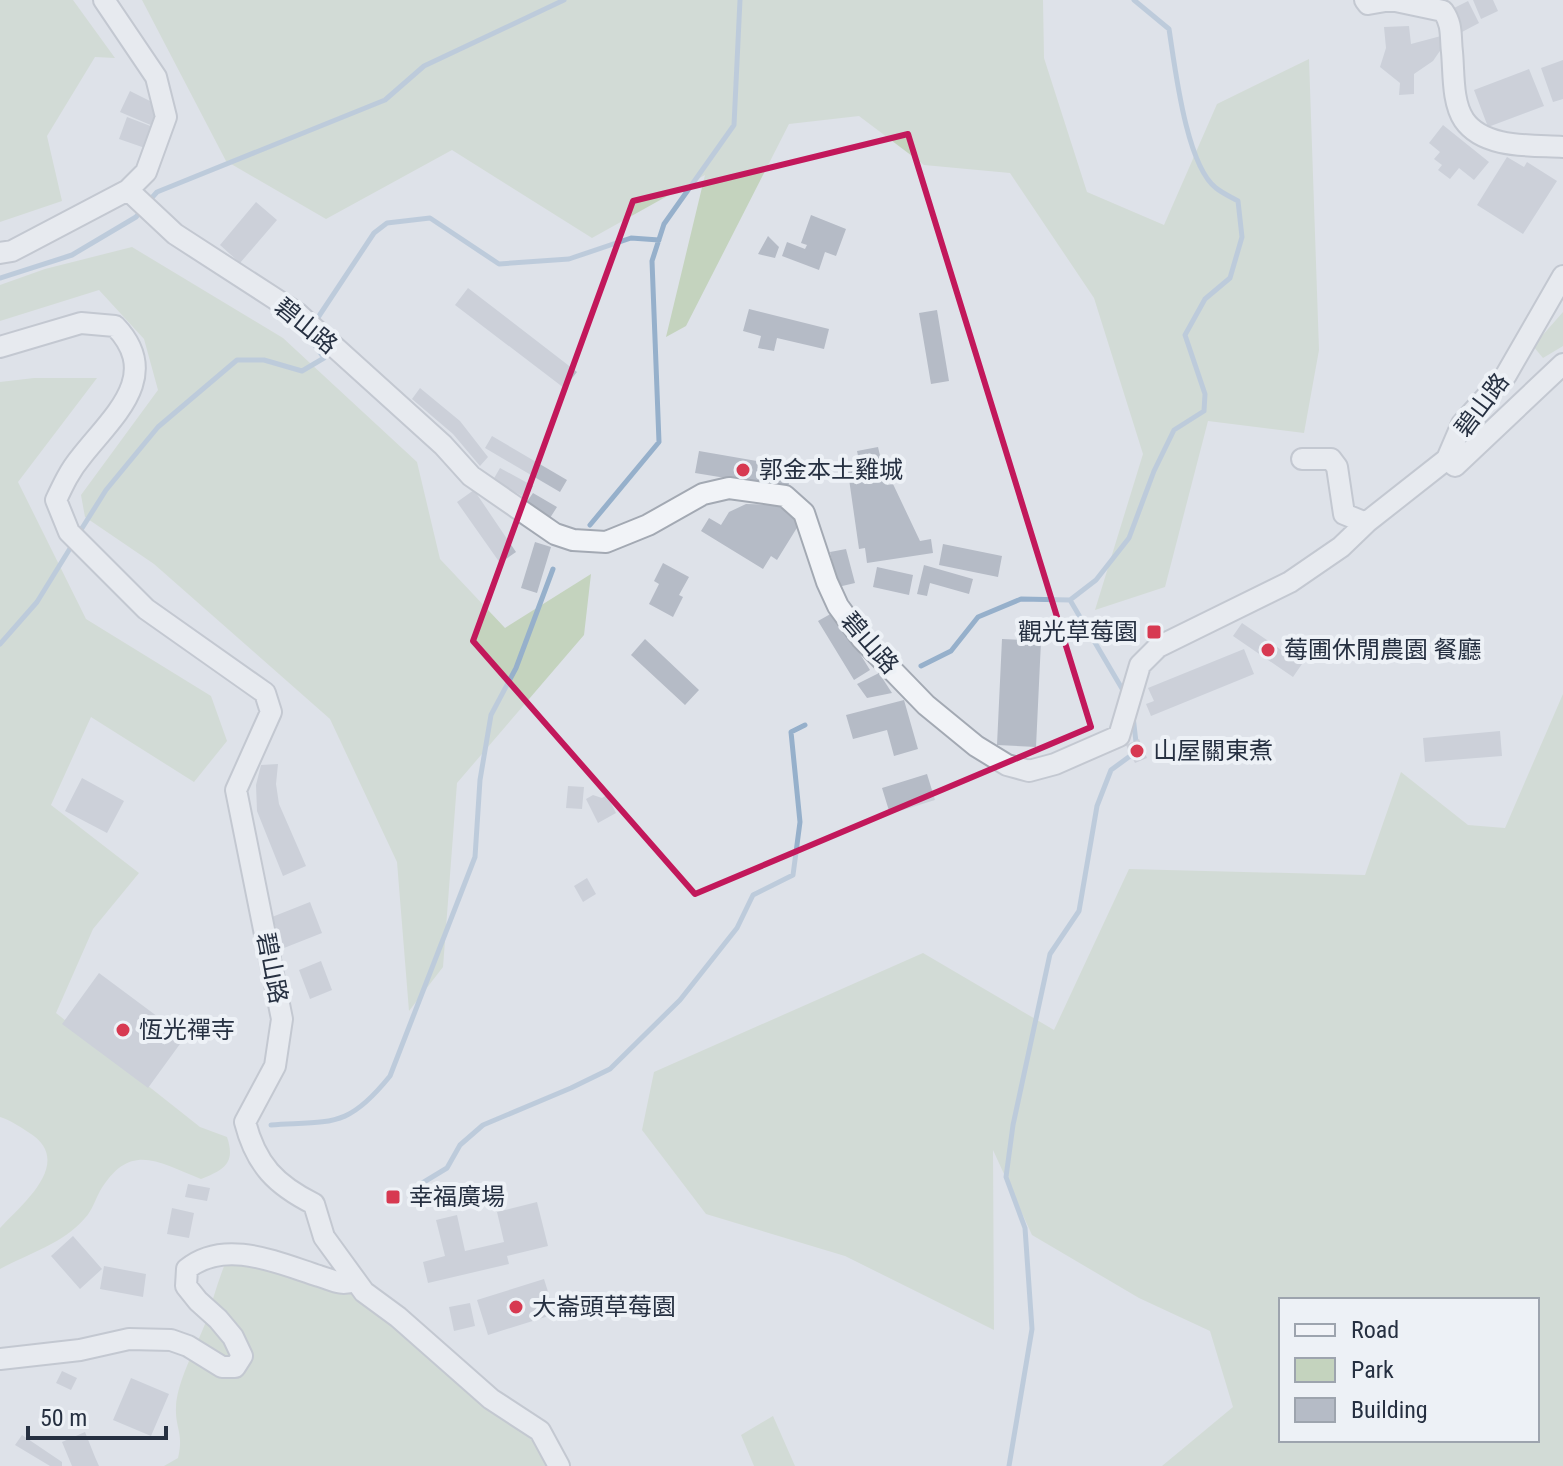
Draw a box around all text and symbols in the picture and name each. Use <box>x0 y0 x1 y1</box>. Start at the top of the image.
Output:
street label: 碧山路 <box>269 292 343 360</box>
street label: 碧山路 <box>1449 368 1515 442</box>
place label: 郭金本土雞城 <box>759 456 903 484</box>
marker: 郭金本土雞城 <box>734 461 752 479</box>
street label: 碧山路 <box>836 607 904 679</box>
place label: 觀光草莓園 <box>1018 618 1138 646</box>
marker: 觀光草莓園 <box>1145 623 1163 641</box>
place label: 莓圃休閒農園 餐廳 <box>1284 636 1482 664</box>
marker: 莓圃休閒農園 餐廳 <box>1259 641 1277 659</box>
place label: 山屋關東煮 <box>1153 737 1273 765</box>
marker: 山屋關東煮 <box>1128 742 1146 760</box>
street label: 碧山路 <box>251 930 293 1006</box>
place label: 恆光禪寺 <box>139 1016 235 1044</box>
marker: 恆光禪寺 <box>114 1021 132 1039</box>
place label: 幸福廣場 <box>409 1183 505 1211</box>
marker: 幸福廣場 <box>384 1188 402 1206</box>
place label: 大崙頭草莓園 <box>532 1293 676 1321</box>
marker: 大崙頭草莓園 <box>507 1298 525 1316</box>
legend <box>1279 1298 1539 1442</box>
text: Road <box>1351 1316 1399 1344</box>
text: Park <box>1351 1356 1394 1384</box>
scale bar <box>28 1390 166 1440</box>
text: Building <box>1351 1396 1428 1424</box>
text: 50 m <box>40 1404 87 1432</box>

